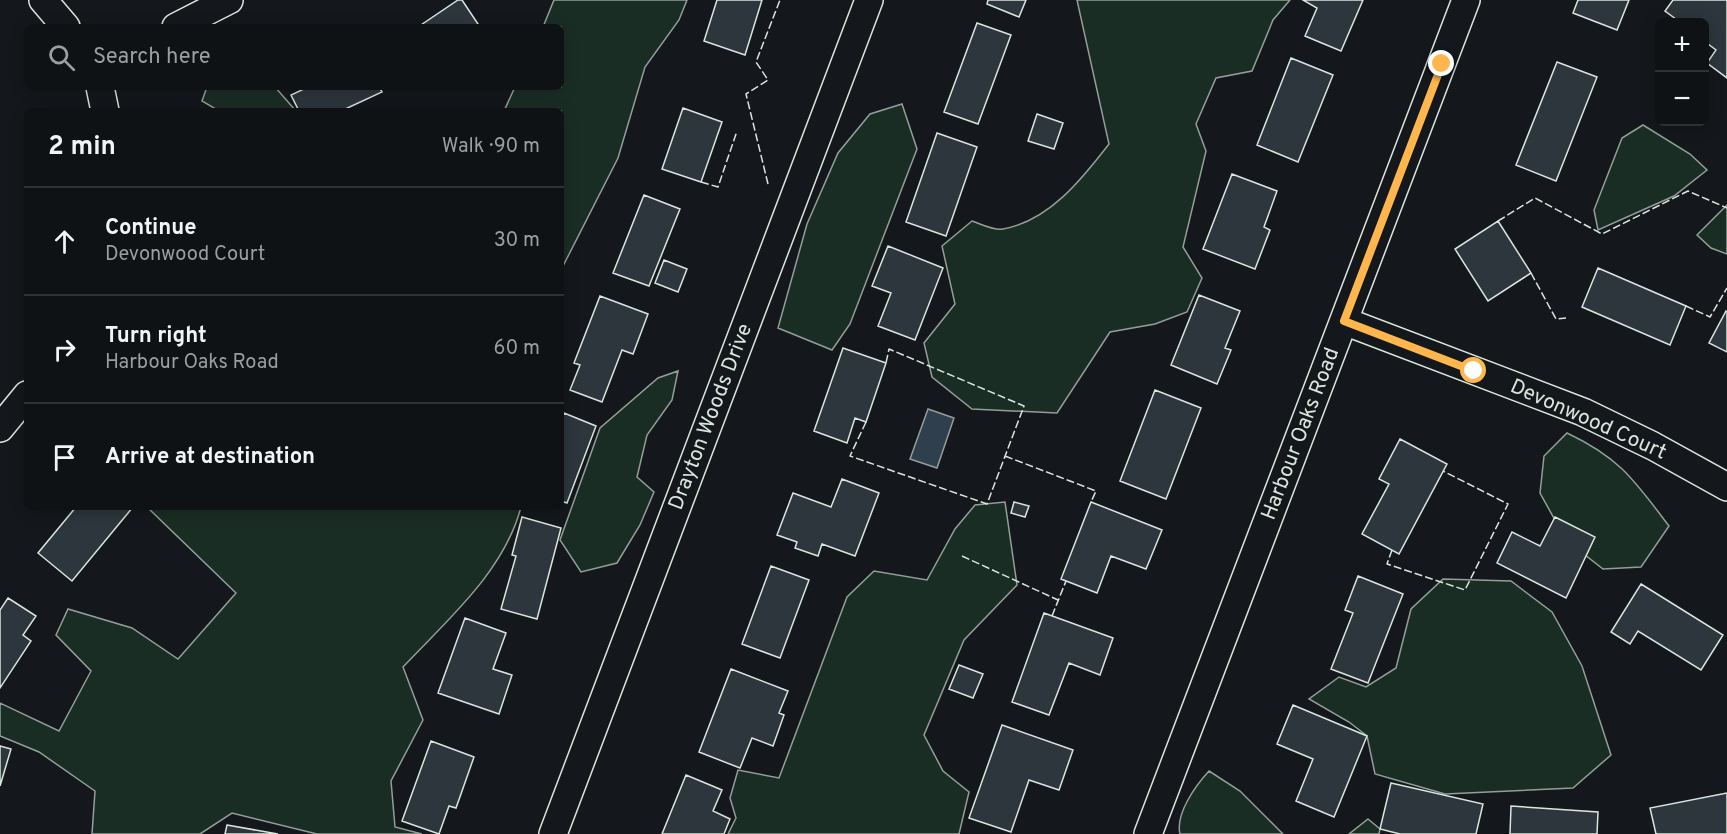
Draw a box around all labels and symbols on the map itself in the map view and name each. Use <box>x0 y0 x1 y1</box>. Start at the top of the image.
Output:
route end <box>1428 50 1454 76</box>
street label: Drayton Woods Drive <box>663 320 759 514</box>
street label: Harbour Oaks Road <box>1256 344 1346 524</box>
route start <box>1460 357 1486 383</box>
street label: Devonwood Court <box>1506 373 1670 467</box>

